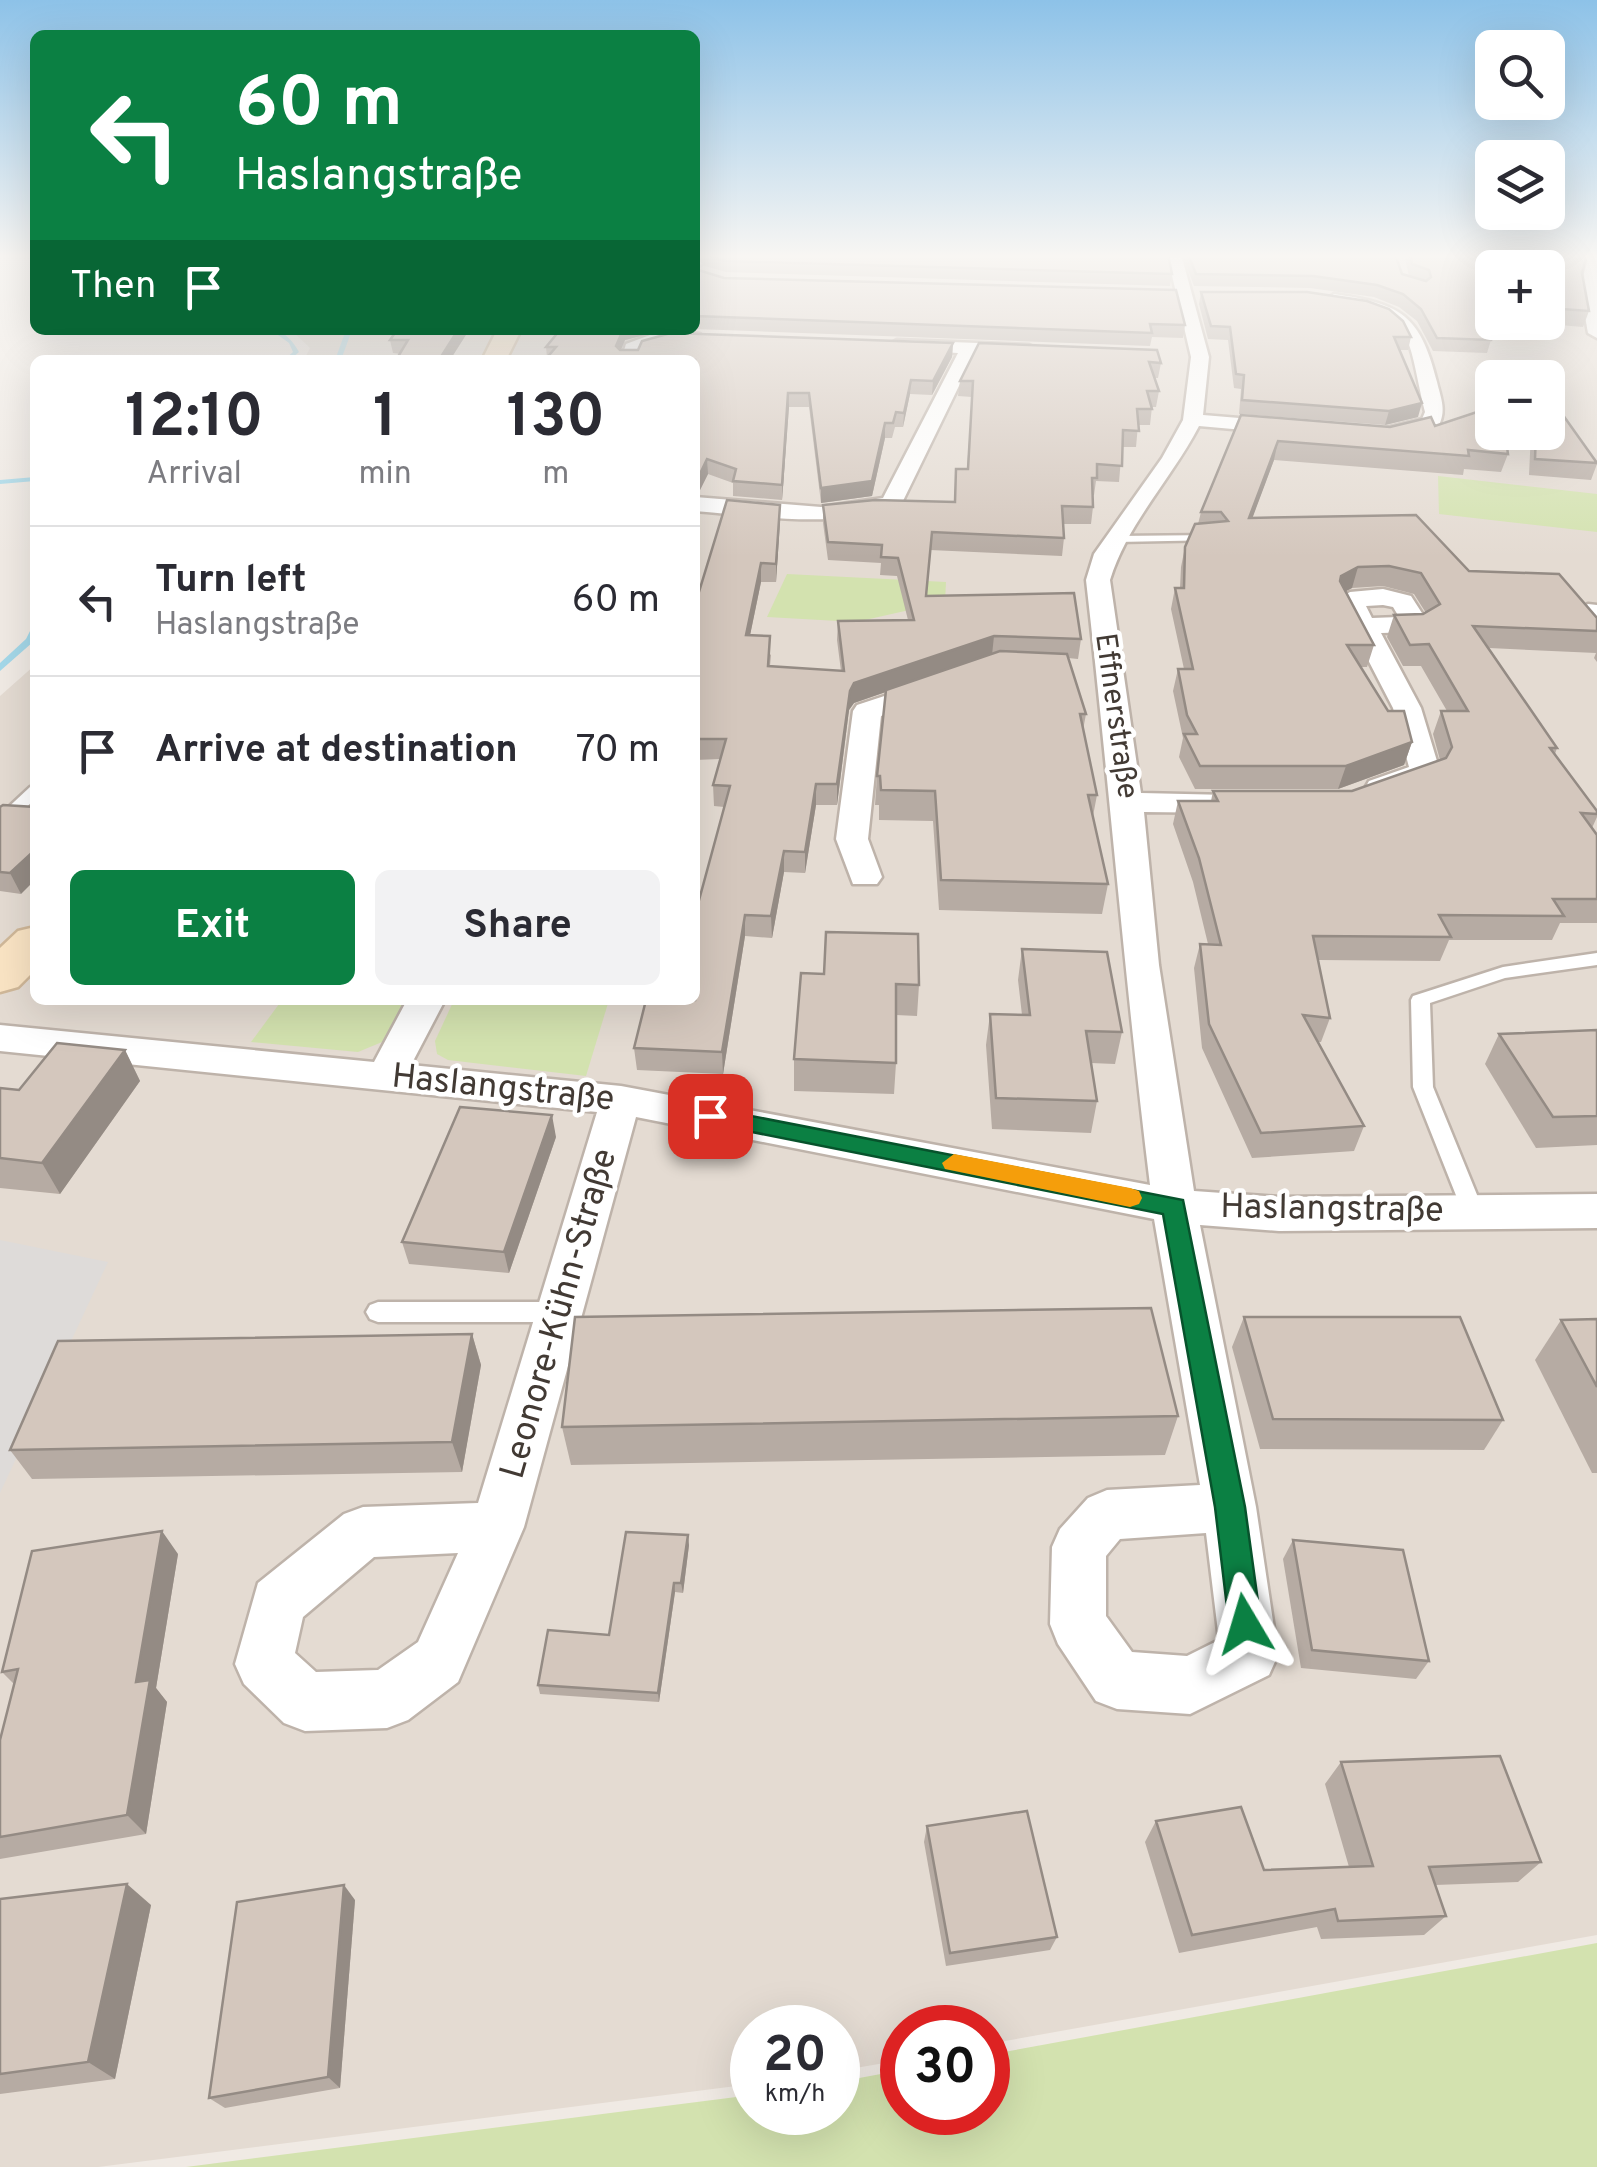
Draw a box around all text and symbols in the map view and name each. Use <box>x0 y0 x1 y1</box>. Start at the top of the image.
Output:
map controls <box>1475 30 1565 450</box>
button: search <box>1475 30 1565 120</box>
text: 60 m <box>235 62 403 151</box>
icon: left <box>70 70 200 200</box>
button: layers <box>1475 140 1565 230</box>
text: Haslangstraße <box>235 149 523 206</box>
button: + <box>1475 250 1565 340</box>
icon: arrive <box>176 260 231 315</box>
text: Then <box>70 263 156 312</box>
button: − <box>1475 360 1565 450</box>
text: 12:10 <box>125 382 264 458</box>
text: 1 <box>373 382 397 458</box>
text: 130 <box>507 382 605 458</box>
text: Arrival <box>147 455 242 495</box>
text: min <box>358 455 412 495</box>
text: m <box>542 455 569 495</box>
text: Turn left <box>155 557 307 606</box>
icon: left <box>70 574 125 629</box>
text: 60 m <box>572 577 660 626</box>
text: Haslangstraße <box>155 606 359 646</box>
street label: Effnerstraße <box>1085 631 1145 801</box>
icon: arrive <box>70 724 125 779</box>
text: Arrive at destination <box>155 727 518 776</box>
text: 70 m <box>576 727 660 776</box>
button: Exit <box>70 870 355 985</box>
button: Share <box>375 870 660 985</box>
street label: Haslangstraße <box>390 1055 616 1123</box>
pin <box>668 1074 753 1159</box>
icon: arrive <box>683 1089 738 1144</box>
street label: Leonore-Kühn-Straße <box>492 1144 628 1484</box>
street label: Haslangstraße <box>1220 1186 1444 1234</box>
position arrow <box>1193 1572 1297 1676</box>
speed limit sign: 30 <box>880 2005 1010 2135</box>
text: 20 <box>763 2026 827 2089</box>
text: km/h <box>765 2079 825 2111</box>

